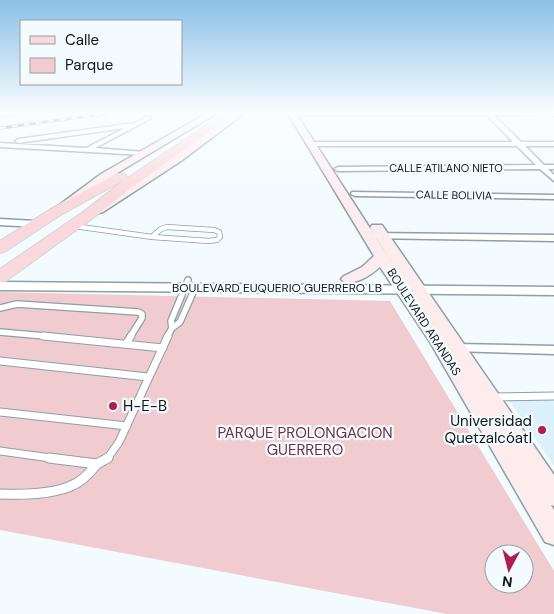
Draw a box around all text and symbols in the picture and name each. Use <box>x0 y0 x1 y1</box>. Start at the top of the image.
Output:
legend <box>20 20 182 85</box>
text: Calle <box>65 30 99 50</box>
text: Parque <box>65 55 113 75</box>
street label: CALLE ATILANO NIETO <box>389 161 503 175</box>
street label: CALLE BOLIVIA <box>416 187 492 203</box>
street label: BOULEVARD ARANDAS <box>383 265 465 379</box>
street label: BOULEVARD EUQUERIO GUERRERO LB <box>172 280 382 296</box>
place label: H-E-B <box>123 396 167 416</box>
marker: H-E-B <box>107 400 119 412</box>
place label: Universidad Quetzalcóatl <box>445 411 532 448</box>
park label: PARQUE PROLONGACION GUERRERO <box>217 423 393 460</box>
marker: Universidad Quetzalcóatl <box>536 424 548 436</box>
north arrow <box>484 544 534 594</box>
text: N <box>501 572 514 591</box>

